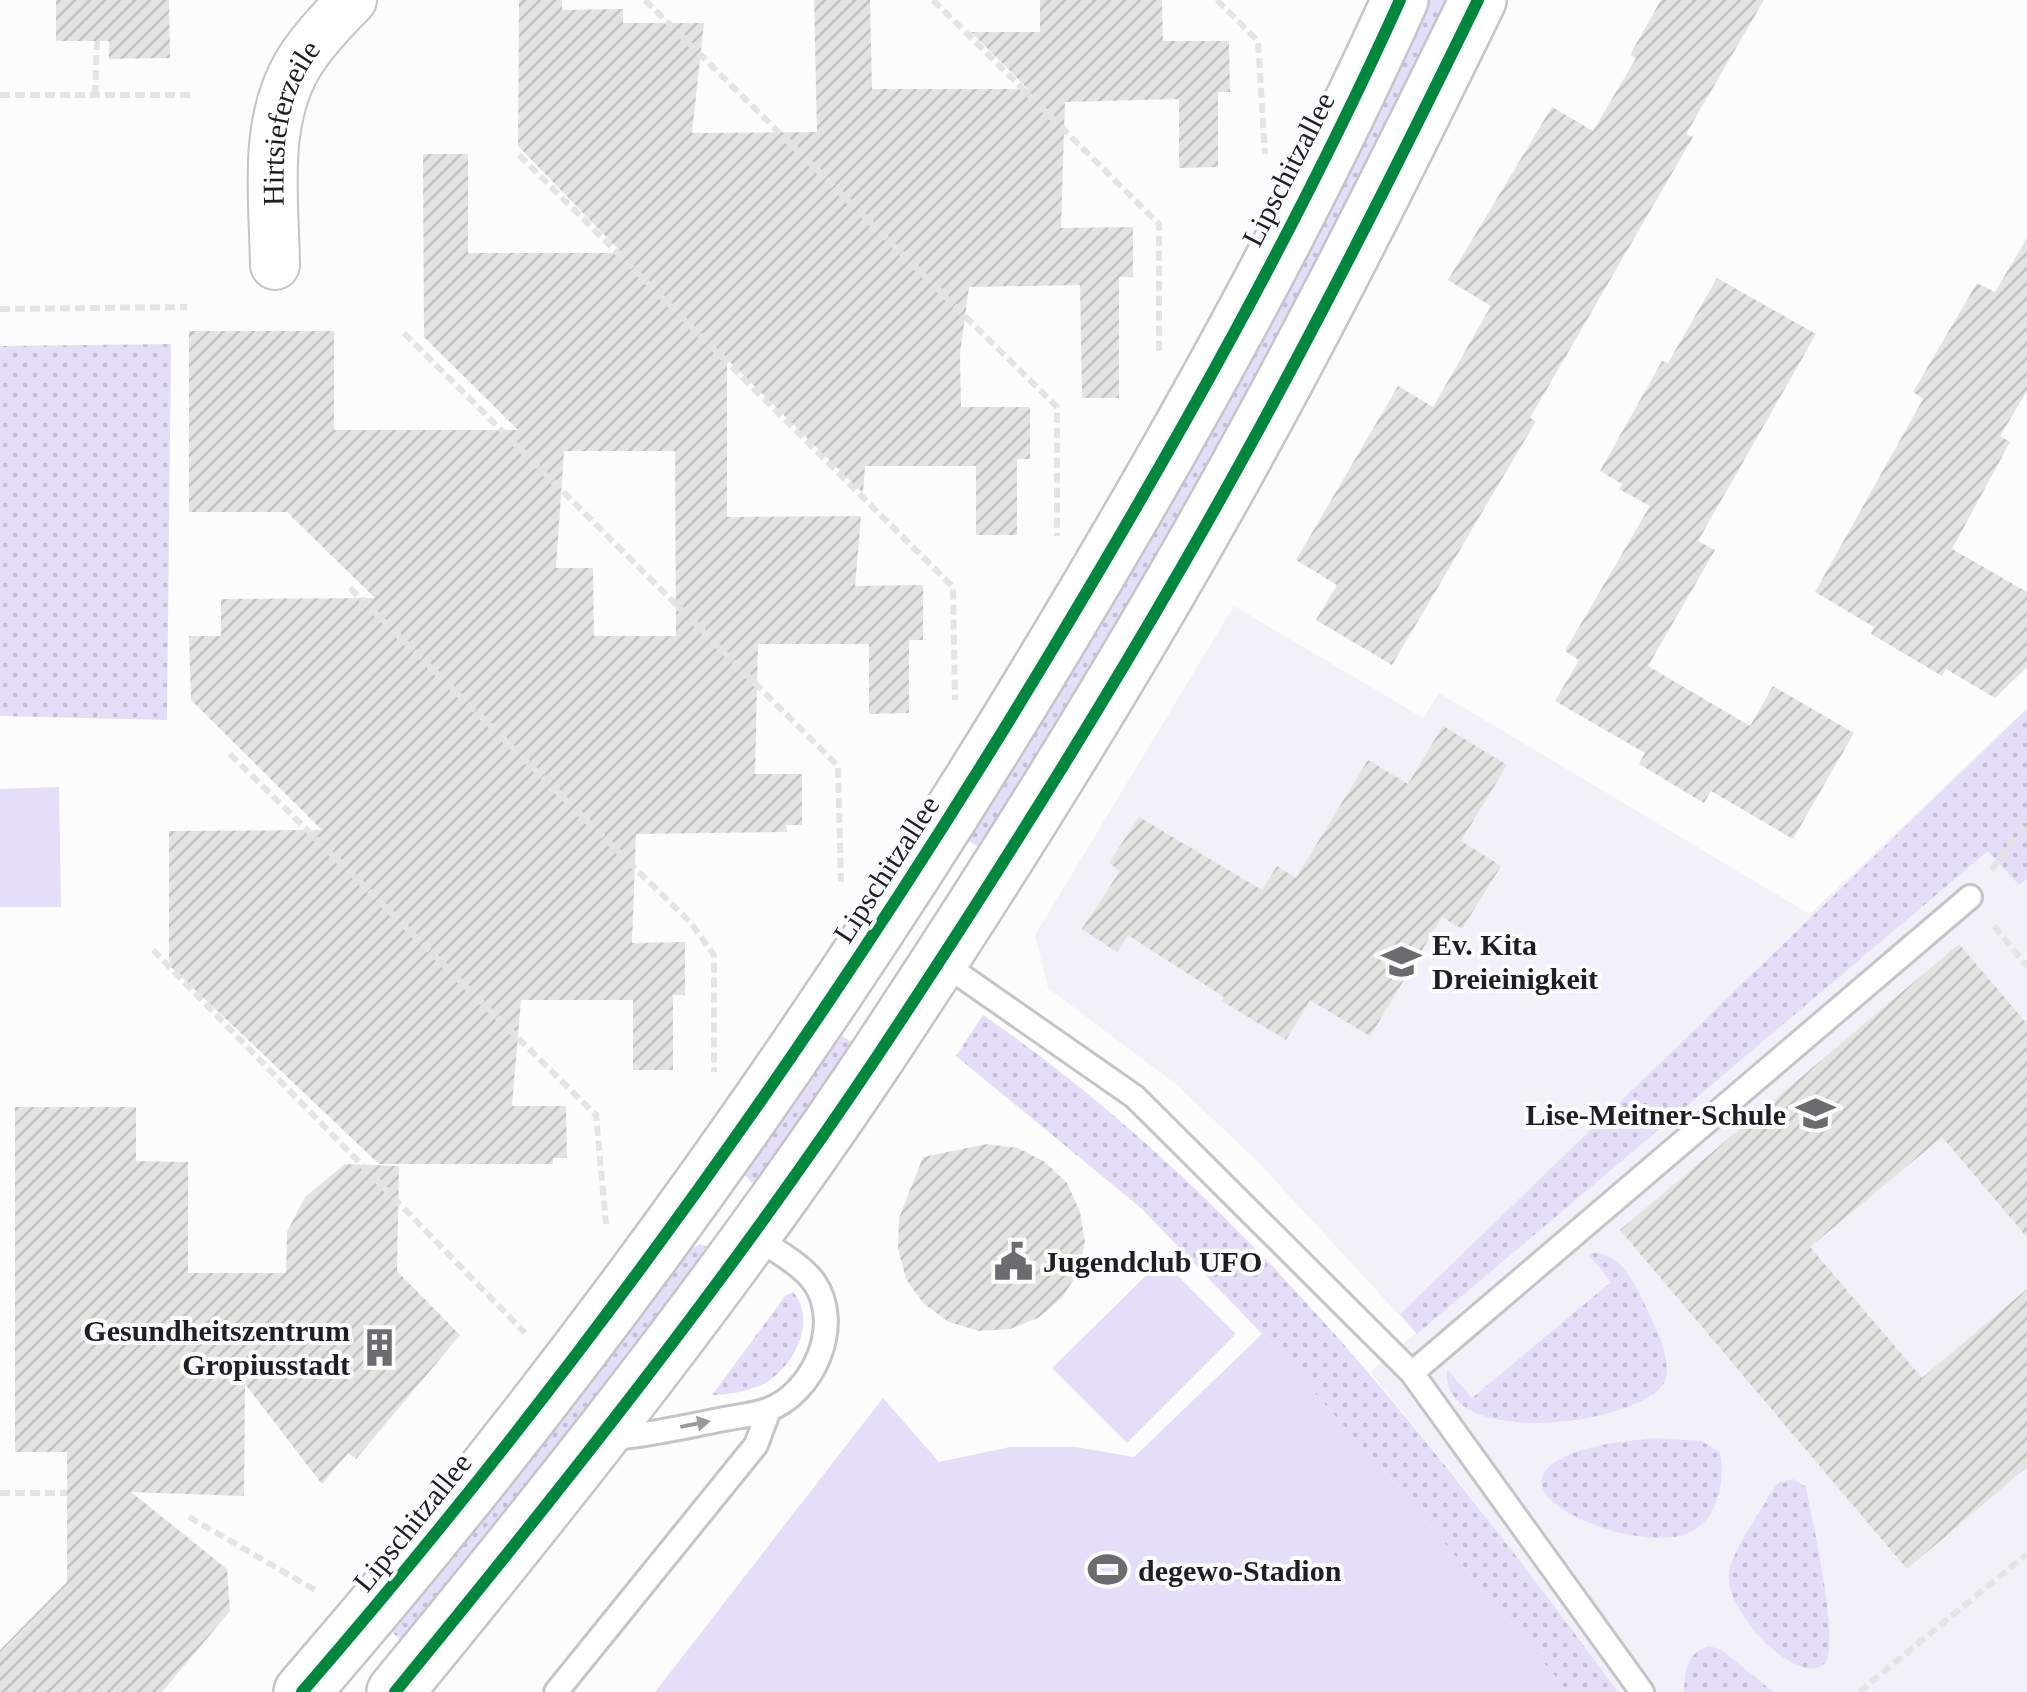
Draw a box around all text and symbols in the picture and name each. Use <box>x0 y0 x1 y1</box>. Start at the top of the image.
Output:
street label: Hirtsieferzeile <box>256 33 326 206</box>
street label: Lipschitzallee <box>1235 87 1341 251</box>
street label: Lipschitzallee <box>826 789 946 949</box>
place label: Ev. Kita Dreieinigkeit <box>1432 928 1598 995</box>
school or university icon: Ev. Kita Dreieinigkeit <box>1381 940 1423 982</box>
school or university icon: Lise-Meitner-Schule <box>1795 1093 1837 1135</box>
place label: Lise-Meitner-Schule <box>1526 1098 1786 1131</box>
public building icon: Jugendclub UFO <box>992 1240 1034 1282</box>
place label: Jugendclub UFO <box>1043 1245 1262 1278</box>
place label: Gesundheitszentrum Gropiusstadt <box>83 1314 350 1381</box>
building icon: Gesundheitszentrum Gropiusstadt <box>359 1326 401 1368</box>
one-way arrow <box>680 1416 711 1432</box>
street label: Lipschitzallee <box>346 1446 478 1598</box>
sports icon: degewo-Stadion <box>1087 1549 1129 1591</box>
place label: degewo-Stadion <box>1138 1554 1342 1587</box>

